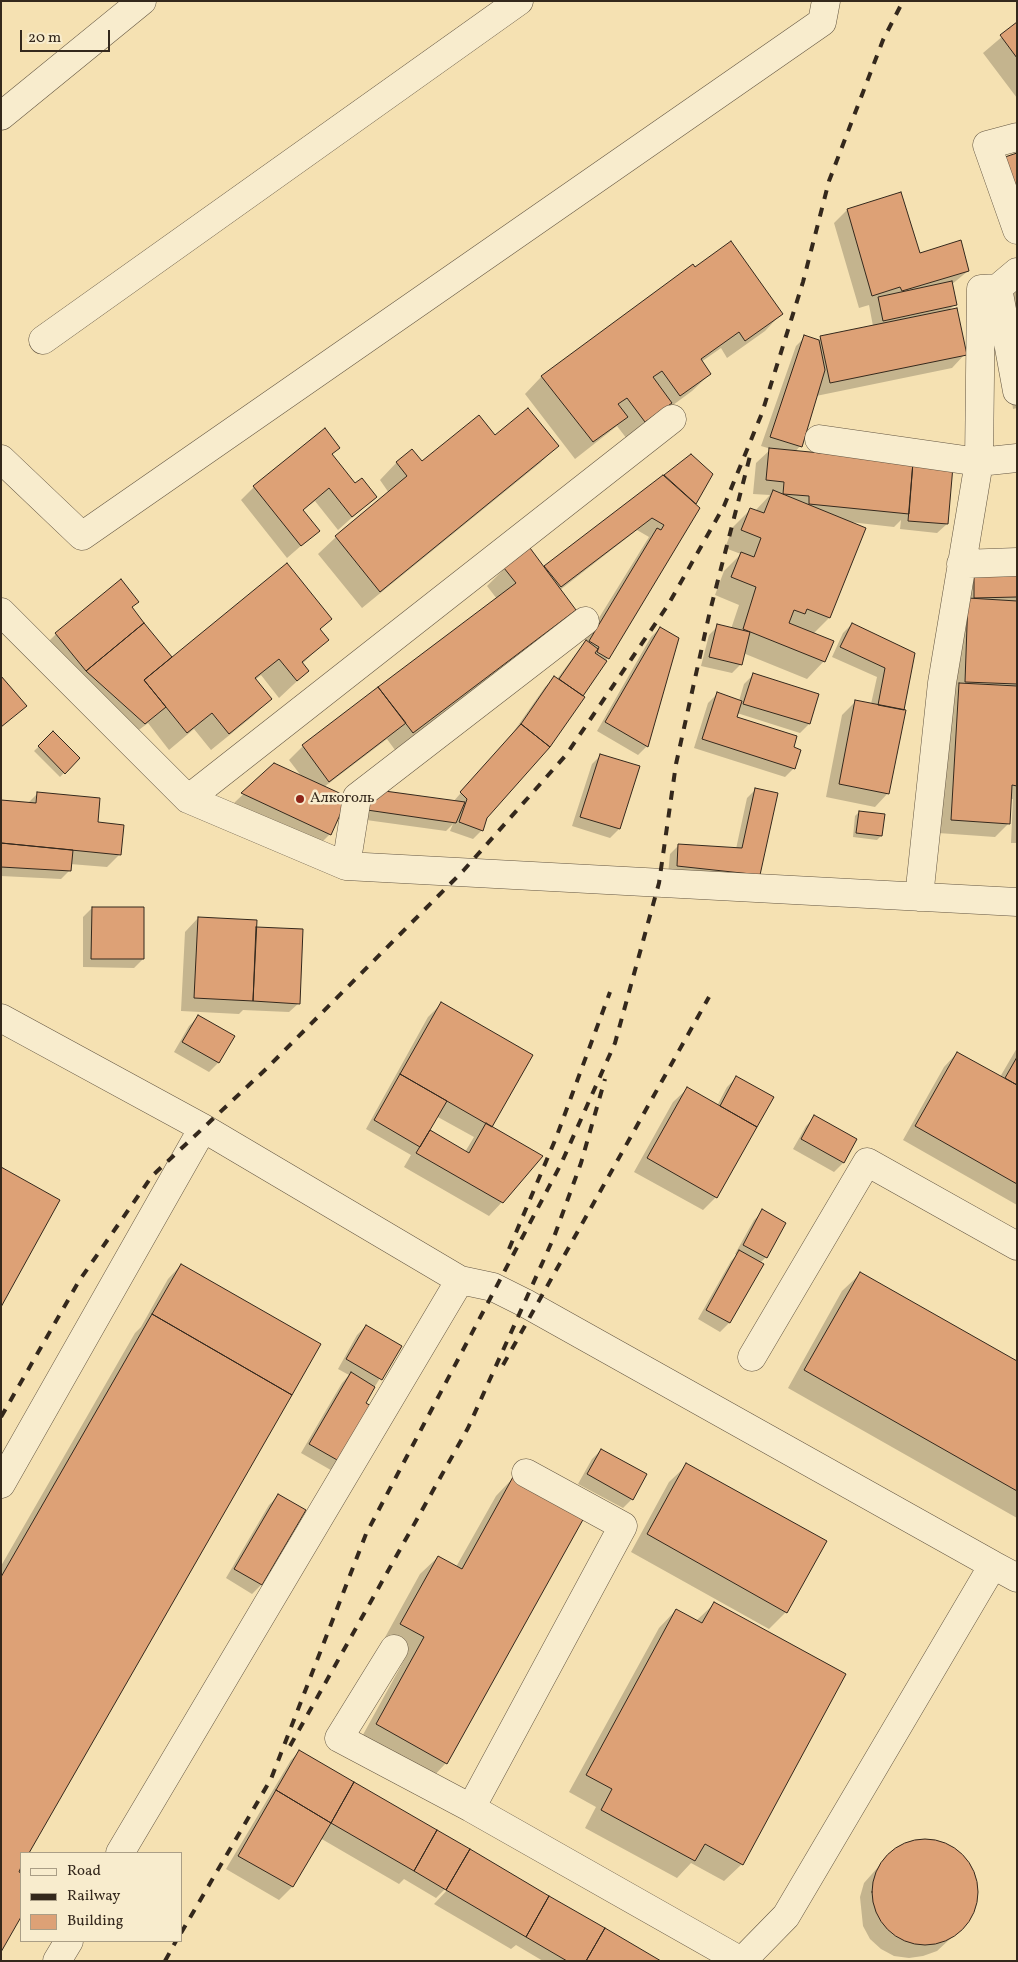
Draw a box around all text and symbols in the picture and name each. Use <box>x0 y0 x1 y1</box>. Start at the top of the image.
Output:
scale bar <box>22 20 112 52</box>
text: 20 m <box>28 28 61 49</box>
place label: Алкоголь <box>310 790 375 808</box>
marker: Алкоголь <box>294 793 306 805</box>
legend <box>20 1852 182 1942</box>
text: Road <box>67 1861 101 1882</box>
text: Railway <box>67 1886 120 1907</box>
text: Building <box>67 1911 123 1932</box>

